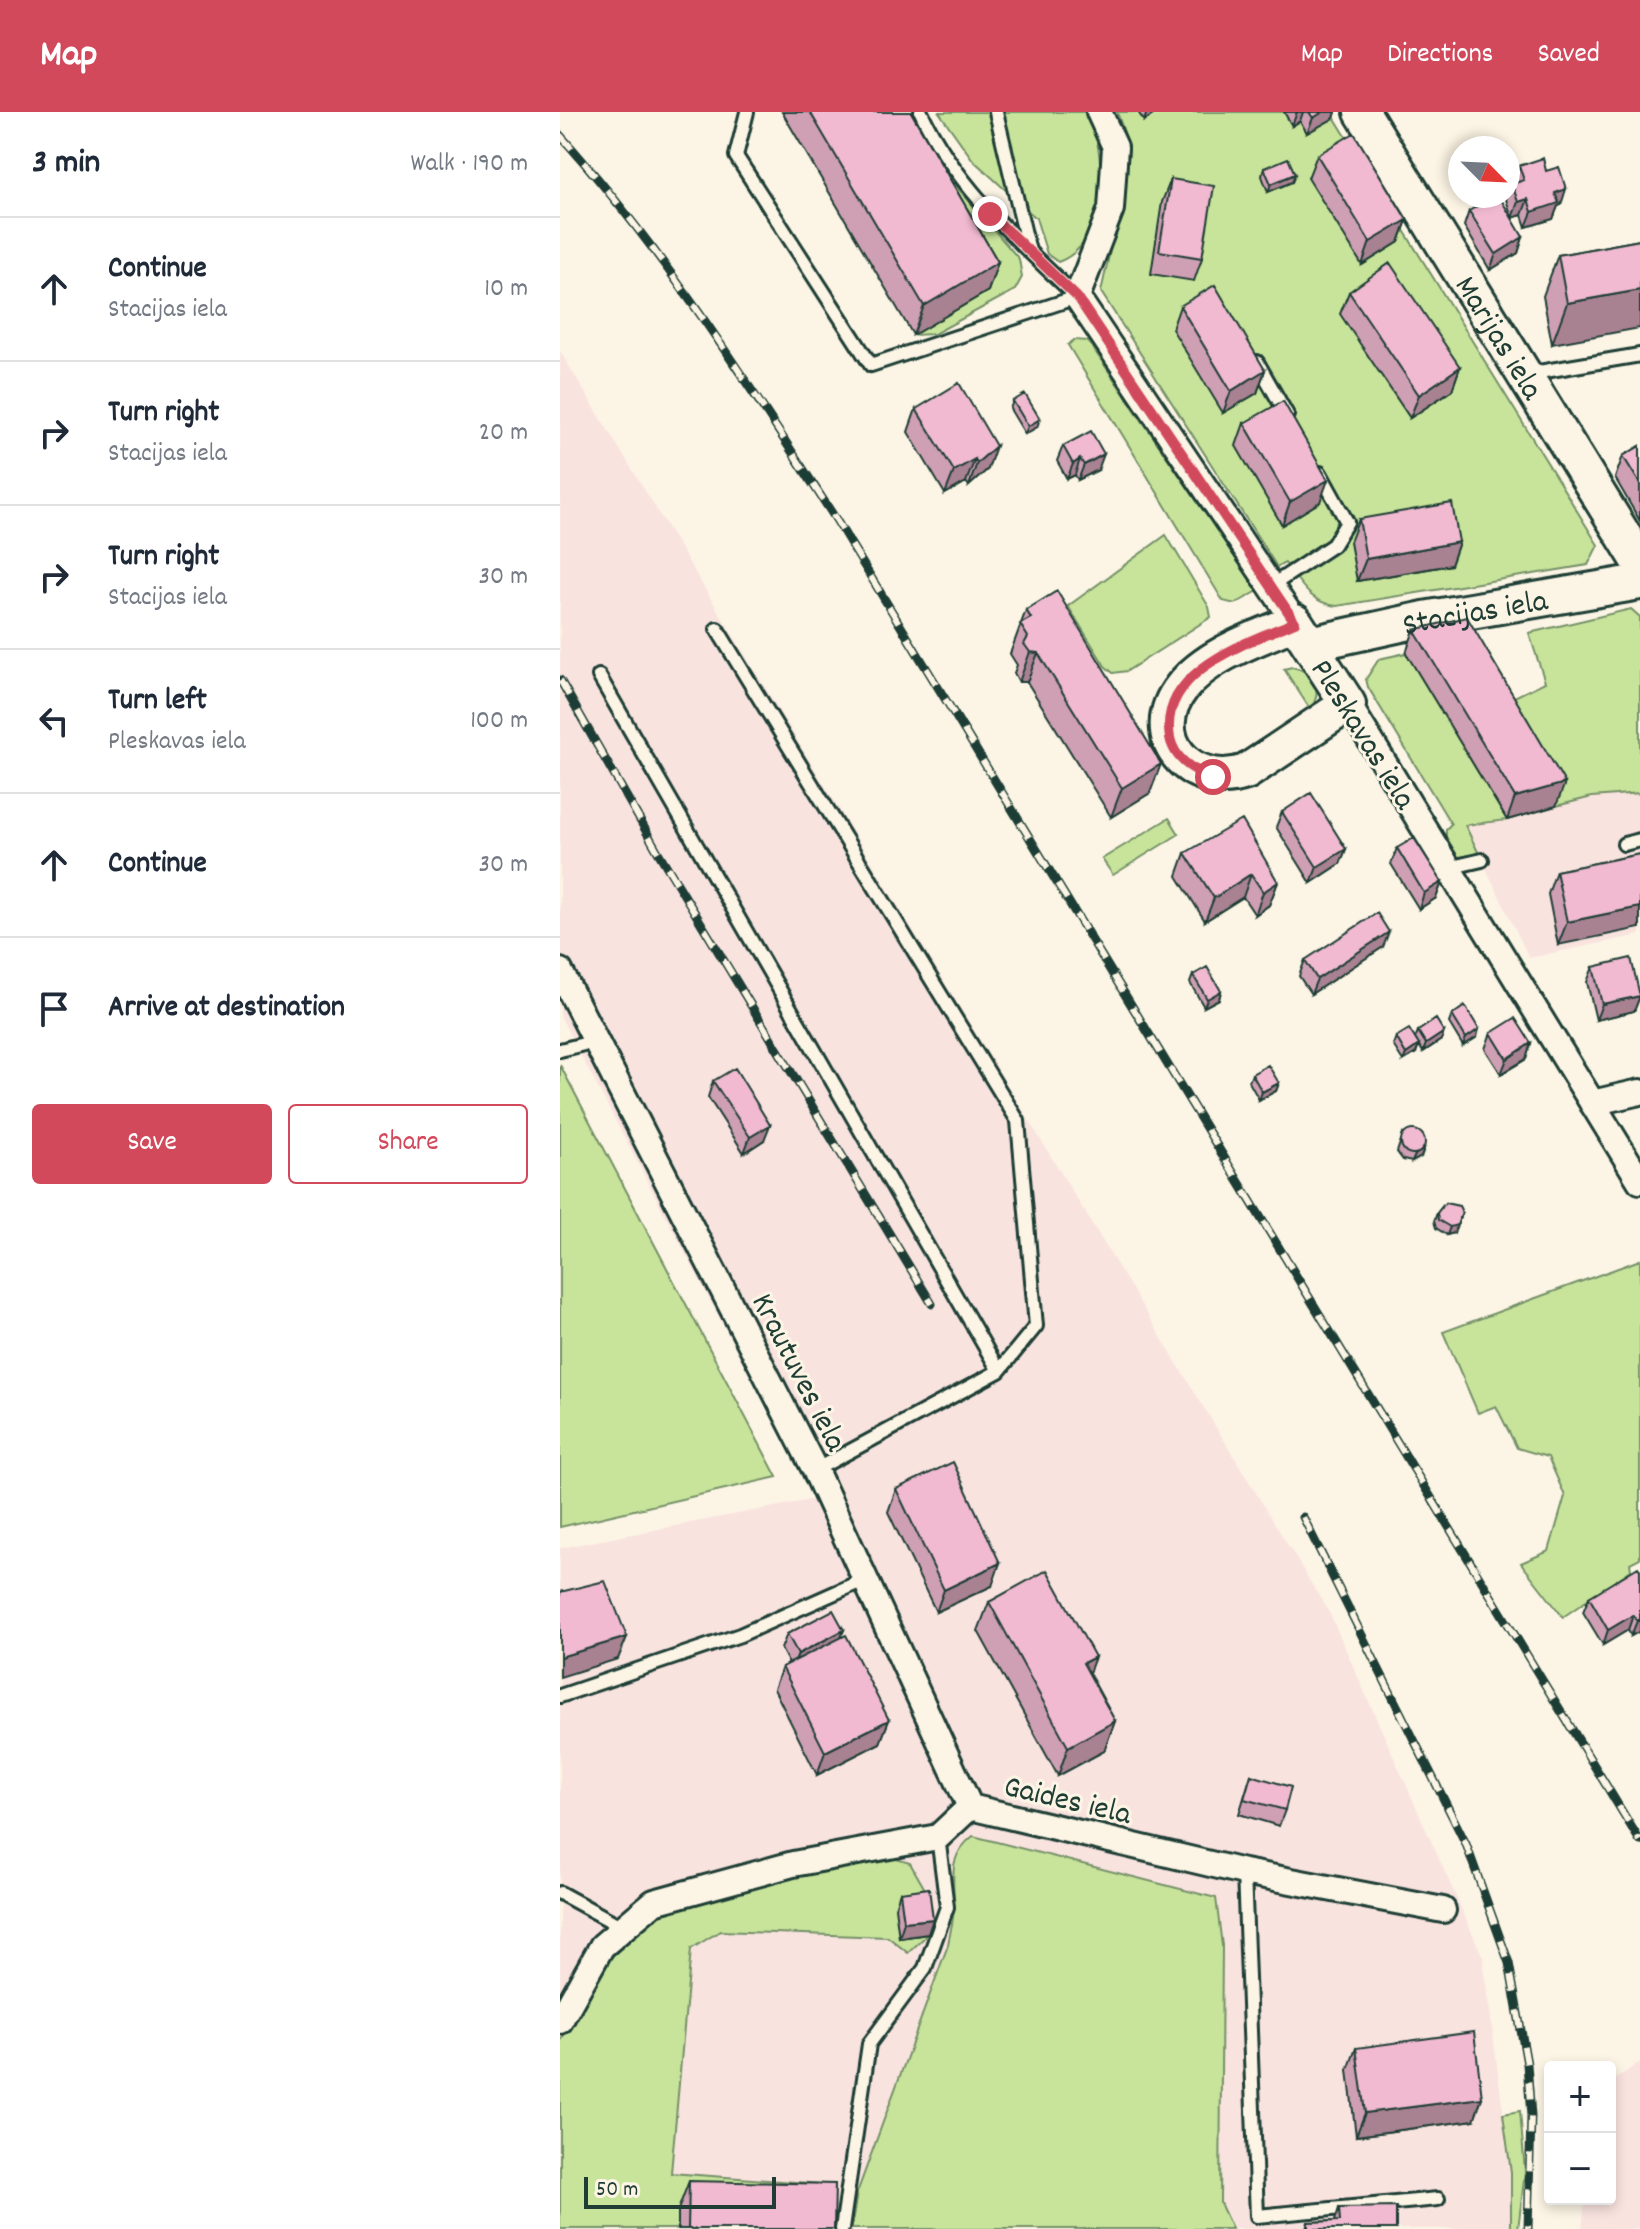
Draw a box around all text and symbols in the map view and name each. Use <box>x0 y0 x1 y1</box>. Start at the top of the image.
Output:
text: Map <box>40 29 98 84</box>
text: Map <box>1301 36 1343 76</box>
text: Directions <box>1387 36 1493 76</box>
text: Saved <box>1537 36 1600 76</box>
north arrow <box>1448 136 1520 208</box>
text: 3 min <box>32 140 100 189</box>
text: Walk · 190 m <box>411 146 528 183</box>
route end <box>972 196 1008 232</box>
text: Continue <box>108 249 207 292</box>
icon: ahead <box>32 267 76 311</box>
street label: Marijas iela <box>1441 268 1553 411</box>
text: 10 m <box>484 271 528 308</box>
text: Stacijas iela <box>108 292 227 329</box>
text: Turn right <box>108 393 219 436</box>
icon: right <box>32 411 76 455</box>
text: 20 m <box>479 415 528 452</box>
text: Stacijas iela <box>108 436 227 473</box>
text: Turn right <box>108 537 219 580</box>
icon: right <box>32 555 76 599</box>
text: 30 m <box>478 559 528 596</box>
text: Stacijas iela <box>108 580 227 617</box>
street label: Stacijas iela <box>1399 580 1552 651</box>
street label: Pleskavas iela <box>1296 652 1426 821</box>
text: Turn left <box>108 681 207 724</box>
icon: left <box>32 699 76 743</box>
text: 100 m <box>470 703 528 740</box>
text: Pleskavas iela <box>108 724 246 761</box>
route start <box>1195 759 1231 795</box>
icon: ahead <box>32 843 76 887</box>
text: Continue <box>108 844 207 887</box>
text: 30 m <box>478 847 528 884</box>
icon: arrive <box>32 987 76 1031</box>
text: Arrive at destination <box>108 988 345 1031</box>
button: Save <box>32 1104 272 1184</box>
button: Share <box>288 1104 528 1184</box>
street label: Krautuves iela <box>737 1286 856 1461</box>
street label: Gaides iela <box>999 1766 1136 1840</box>
map controls <box>1544 2061 1616 2205</box>
button: + <box>1544 2061 1616 2133</box>
button: − <box>1544 2133 1616 2205</box>
scale bar <box>584 2173 776 2209</box>
text: 50 m <box>596 2175 638 2206</box>

